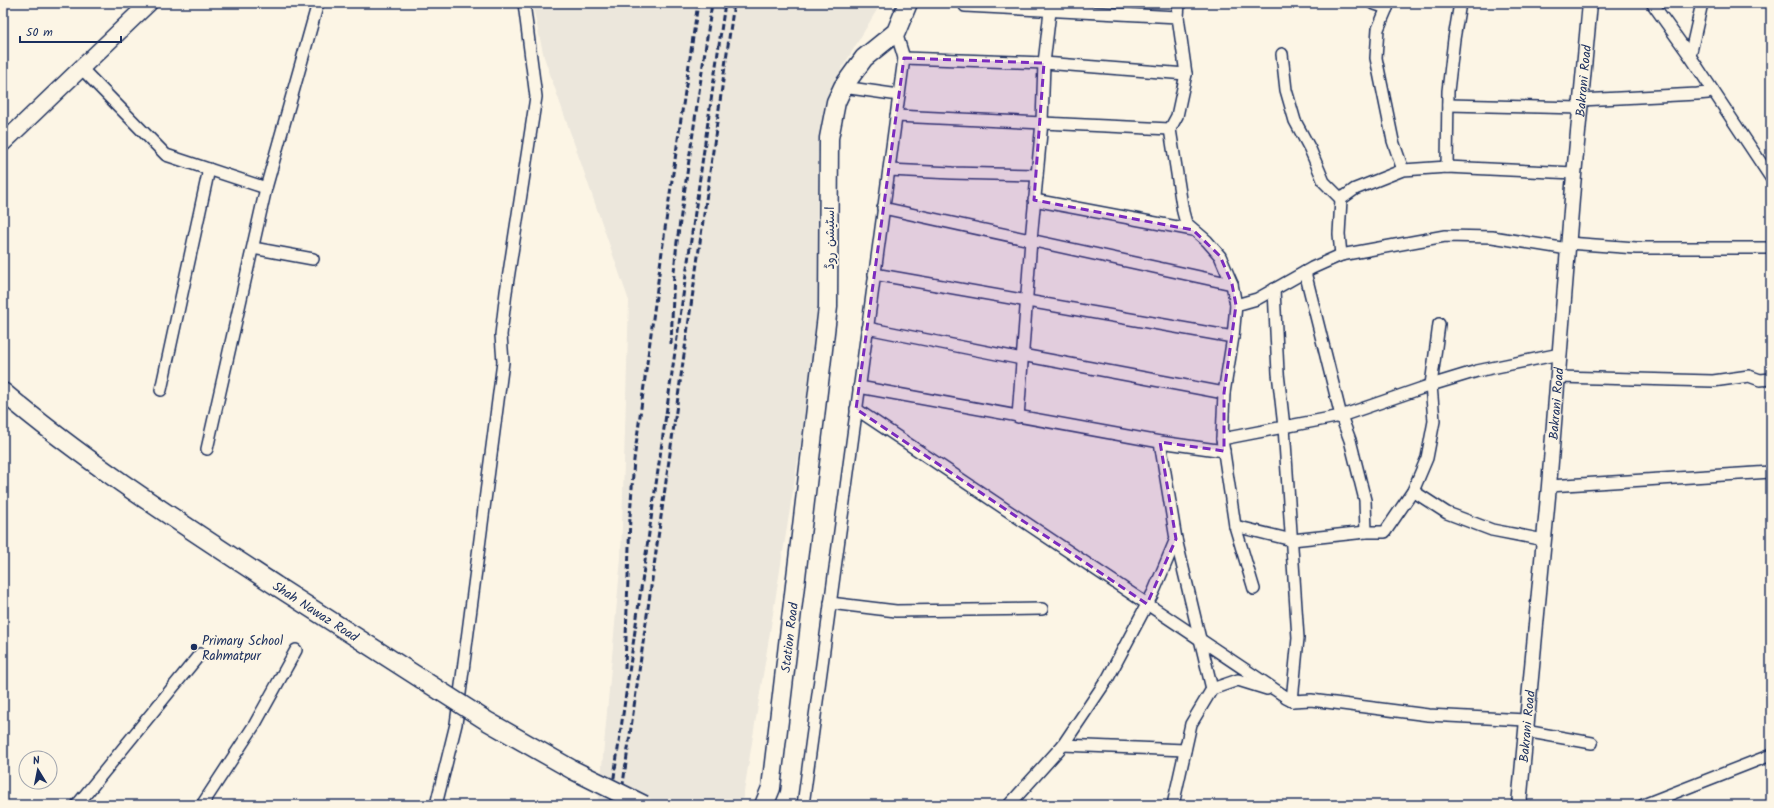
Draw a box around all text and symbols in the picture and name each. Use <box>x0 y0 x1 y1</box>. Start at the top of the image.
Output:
scale bar <box>20 18 121 44</box>
text: 50 m <box>26 23 53 42</box>
street label: Bakrani Road <box>1570 44 1598 118</box>
street label: اسٹیشن روڈ <box>820 206 841 270</box>
street label: Bakrani Road <box>1544 366 1570 441</box>
street label: Shah Nawaz Road <box>268 577 363 648</box>
street label: Station Road <box>776 601 805 674</box>
place label: Primary School Rahmatpur <box>202 631 283 667</box>
marker: Primary School Rahmatpur <box>189 642 199 652</box>
street label: Bakrani Road <box>1514 689 1542 763</box>
north arrow <box>18 750 58 790</box>
text: N <box>31 752 41 771</box>

